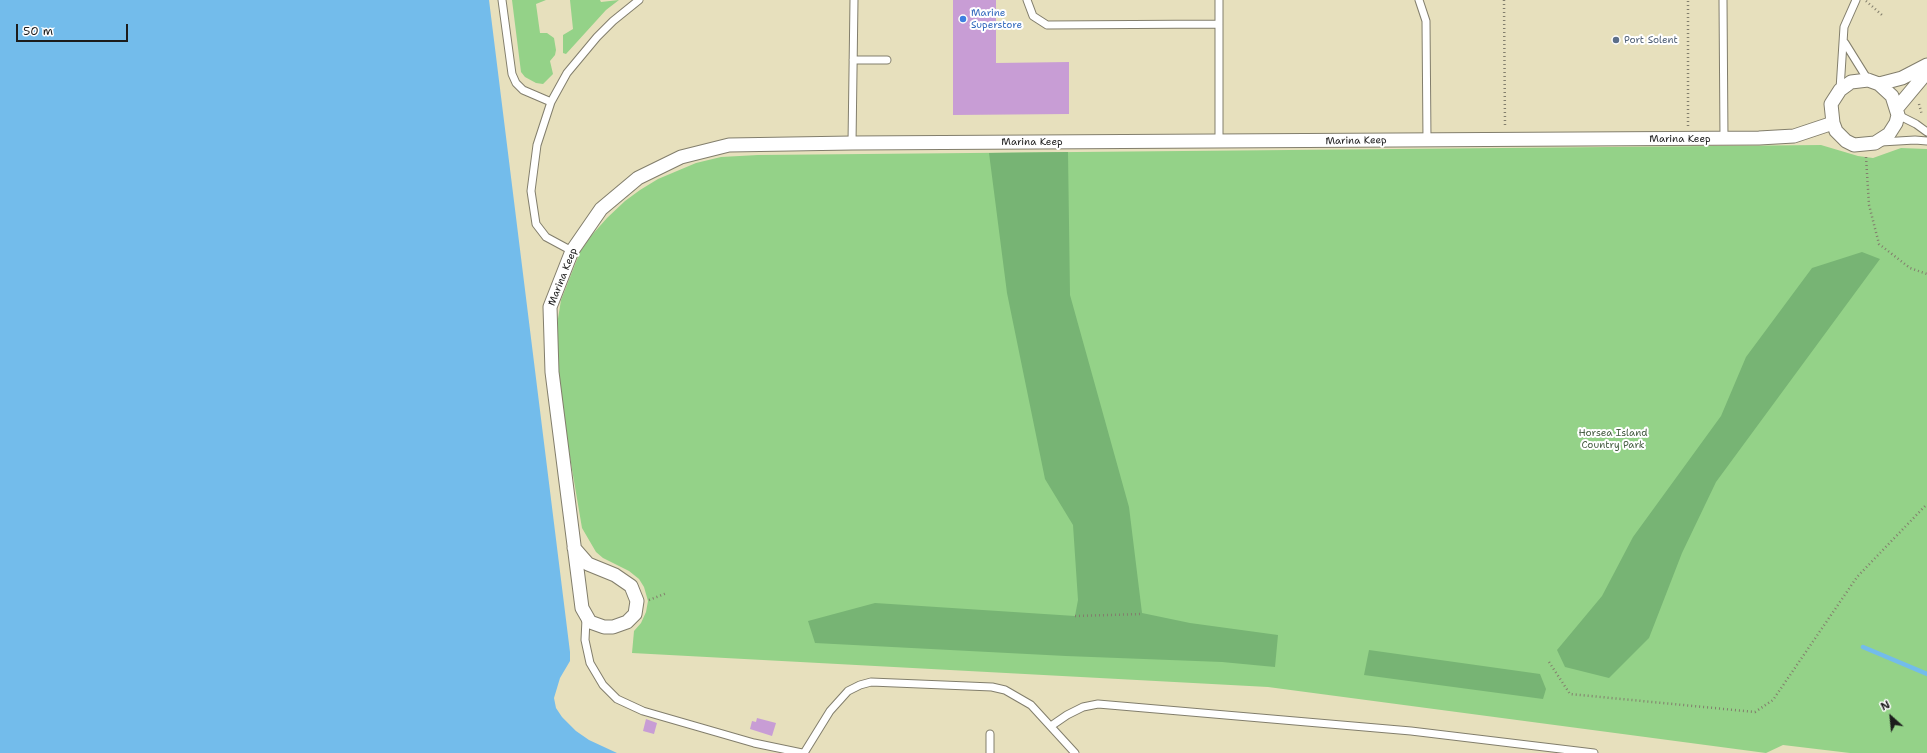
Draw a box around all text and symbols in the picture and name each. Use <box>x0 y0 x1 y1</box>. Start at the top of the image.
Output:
place label: Marine Superstore <box>971 7 1022 30</box>
marker: Marine Superstore <box>958 14 968 24</box>
scale bar <box>18 16 130 42</box>
text: 50 m <box>23 23 53 39</box>
place label: Port Solent <box>1624 34 1678 46</box>
marker: Port Solent <box>1611 35 1621 45</box>
street label: Marina Keep <box>1649 133 1711 145</box>
street label: Marina Keep <box>1325 134 1387 148</box>
street label: Marina Keep <box>1001 136 1063 148</box>
street label: Marina Keep <box>546 246 580 308</box>
park label: Horsea Island Country Park <box>1578 427 1648 450</box>
north arrow <box>1871 697 1911 737</box>
text: N <box>1878 697 1893 715</box>

